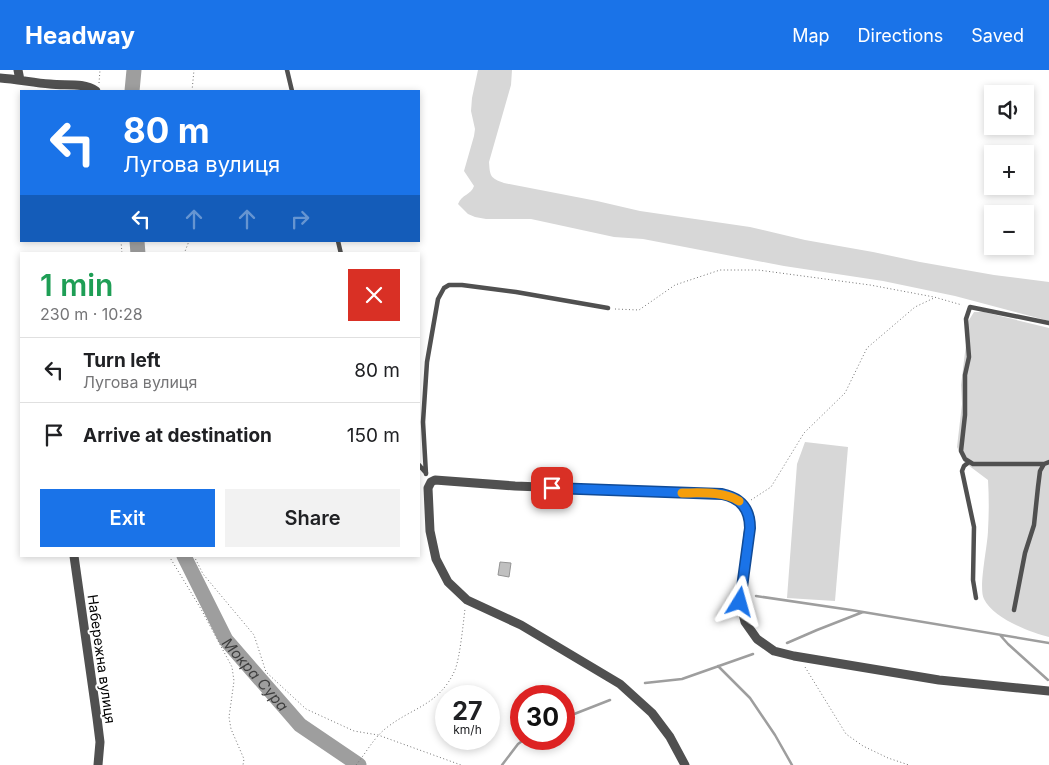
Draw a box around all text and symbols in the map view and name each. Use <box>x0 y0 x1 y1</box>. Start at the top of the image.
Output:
text: Headway <box>25 21 135 50</box>
text: Map <box>792 25 830 46</box>
text: Directions <box>858 25 943 46</box>
text: Saved <box>971 25 1024 46</box>
map controls <box>984 85 1034 255</box>
button: sound <box>984 85 1034 135</box>
text: 80 m <box>123 109 210 151</box>
icon: left <box>40 110 105 175</box>
button: + <box>984 145 1034 195</box>
text: Лугова вулиця <box>123 151 280 177</box>
icon: left <box>127 205 155 233</box>
icon: ahead <box>180 205 208 233</box>
icon: ahead <box>233 205 261 233</box>
icon: right <box>286 205 314 233</box>
button: − <box>984 205 1034 255</box>
text: 1 min <box>40 267 113 303</box>
button: close <box>348 269 400 321</box>
text: 230 m · 10:28 <box>40 304 143 324</box>
text: Turn left <box>83 349 161 372</box>
icon: left <box>40 356 68 384</box>
text: 80 m <box>354 359 400 382</box>
text: Лугова вулиця <box>83 372 197 392</box>
icon: arrive <box>40 421 68 449</box>
text: Arrive at destination <box>83 424 272 447</box>
text: 150 m <box>347 424 400 447</box>
pin <box>531 467 573 509</box>
icon: arrive <box>538 474 566 502</box>
button: Exit <box>40 489 215 547</box>
button: Share <box>225 489 400 547</box>
position arrow <box>713 575 765 627</box>
street label: Набережна вулиця <box>85 593 119 725</box>
water label: Мокра Сура <box>218 633 293 715</box>
speed limit sign: 30 <box>510 685 575 750</box>
text: 27 <box>452 696 483 726</box>
text: km/h <box>453 722 482 737</box>

